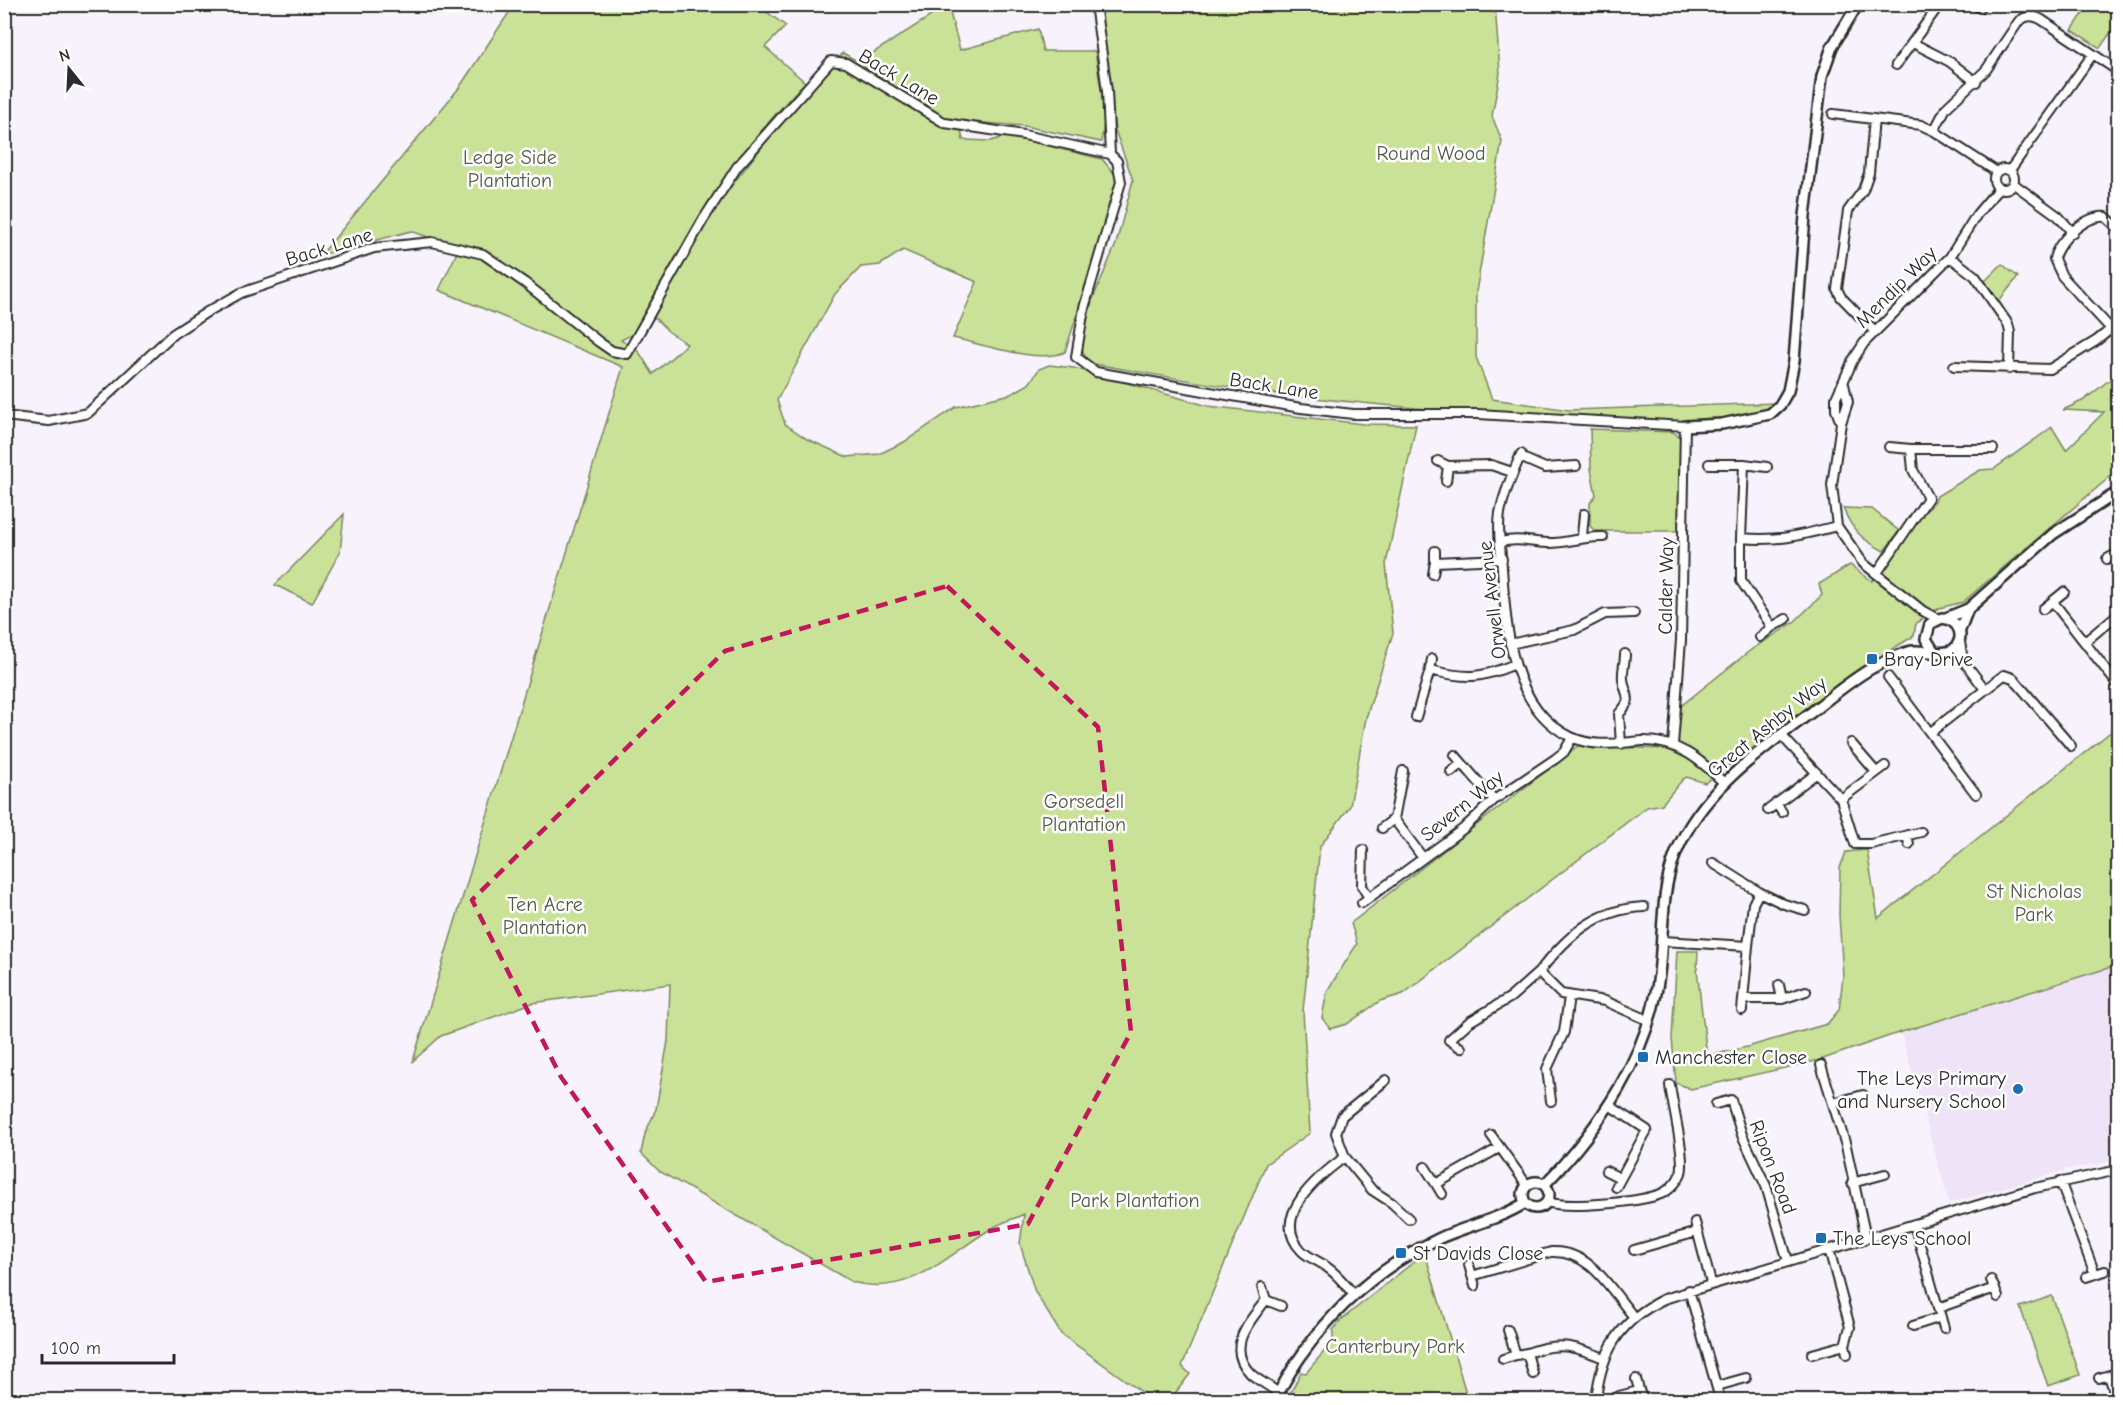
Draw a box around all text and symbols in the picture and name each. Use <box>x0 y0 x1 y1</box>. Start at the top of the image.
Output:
north arrow <box>39 39 99 99</box>
street label: Back Lane <box>855 44 943 110</box>
text: N <box>57 46 72 66</box>
park label: Round Wood <box>1376 142 1486 165</box>
park label: Ledge Side Plantation <box>463 146 557 192</box>
street label: Back Lane <box>283 223 375 271</box>
street label: Mendip Way <box>1851 242 1941 332</box>
street label: Back Lane <box>1228 368 1320 404</box>
street label: Calder Way <box>1654 537 1678 635</box>
street label: Orwell Avenue <box>1473 540 1511 660</box>
place label: Bray Drive <box>1884 648 1973 671</box>
marker: Bray Drive <box>1865 652 1879 666</box>
street label: Great Ashby Way <box>1703 672 1831 782</box>
street label: Severn Way <box>1416 766 1508 846</box>
park label: Gorsedell Plantation <box>1042 790 1126 836</box>
park label: St Nicholas Park <box>1986 880 2082 926</box>
park label: Ten Acre Plantation <box>503 893 587 939</box>
place label: Manchester Close <box>1655 1046 1807 1069</box>
marker: Manchester Close <box>1636 1050 1650 1064</box>
place label: The Leys Primary and Nursery School <box>1837 1067 2006 1113</box>
marker: The Leys Primary and Nursery School <box>2011 1082 2025 1096</box>
street label: Ripon Road <box>1745 1117 1801 1217</box>
park label: Park Plantation <box>1070 1189 1200 1212</box>
place label: The Leys School <box>1833 1227 1971 1250</box>
marker: The Leys School <box>1814 1231 1828 1245</box>
place label: St Davids Close <box>1413 1242 1543 1265</box>
marker: St Davids Close <box>1394 1246 1408 1260</box>
scale bar <box>42 1327 174 1365</box>
park label: Canterbury Park <box>1325 1335 1465 1358</box>
text: 100 m <box>51 1338 101 1359</box>

